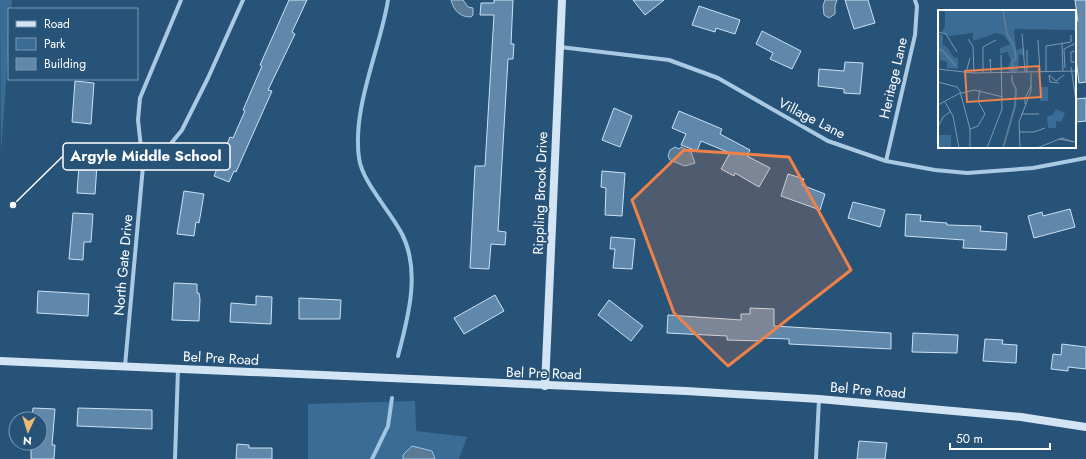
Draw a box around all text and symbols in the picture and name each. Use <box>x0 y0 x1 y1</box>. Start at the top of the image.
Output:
legend <box>8 8 138 80</box>
inset map <box>938 10 1076 148</box>
text: Road <box>44 15 70 33</box>
text: Park <box>44 35 66 53</box>
street label: Heritage Lane <box>874 35 912 121</box>
text: Building <box>44 55 86 73</box>
street label: Village Lane <box>775 93 849 143</box>
street label: Rippling Brook Drive <box>528 131 552 255</box>
callout: Argyle Middle School <box>63 143 230 170</box>
text: Argyle Middle School <box>69 145 222 167</box>
street label: North Gate Drive <box>109 213 137 317</box>
street label: Bel Pre Road <box>183 346 259 370</box>
street label: Bel Pre Road <box>506 362 582 384</box>
street label: Bel Pre Road <box>829 377 907 403</box>
north arrow <box>8 411 48 451</box>
scale bar <box>950 425 1050 451</box>
text: 50 m <box>956 430 983 448</box>
text: N <box>22 433 32 449</box>

